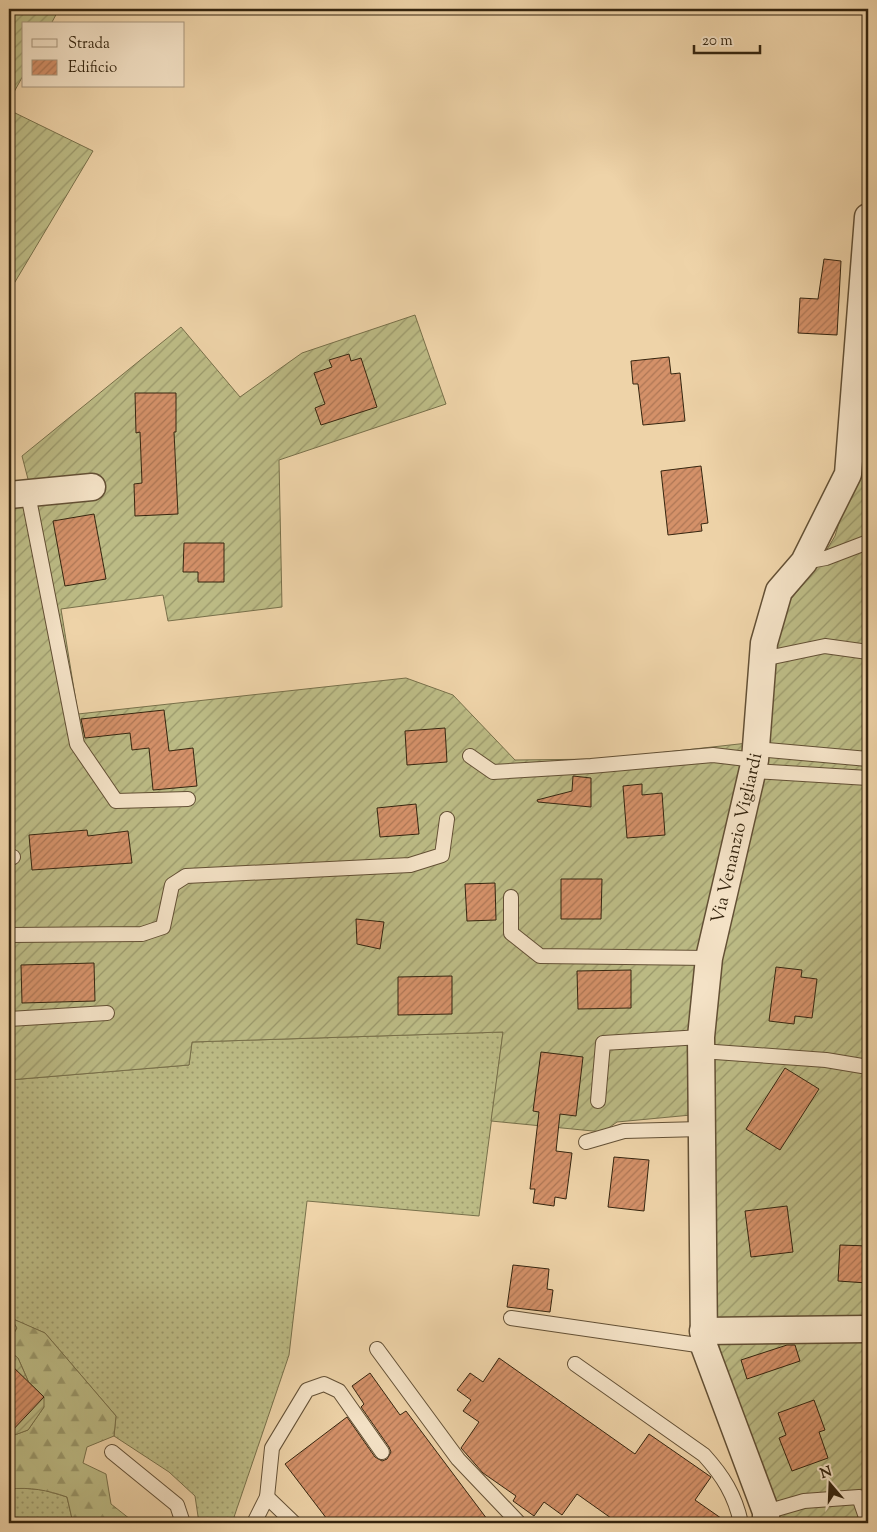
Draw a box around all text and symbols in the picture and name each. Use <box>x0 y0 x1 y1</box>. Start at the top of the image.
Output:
legend <box>22 22 185 88</box>
scale bar <box>694 22 761 54</box>
text: 20 m <box>702 31 733 52</box>
text: Strada <box>68 34 110 55</box>
text: Edificio <box>68 58 117 79</box>
street label: Via Venanzio Vigliardi <box>706 751 770 926</box>
north arrow <box>804 1460 854 1510</box>
text: N <box>818 1462 835 1485</box>

